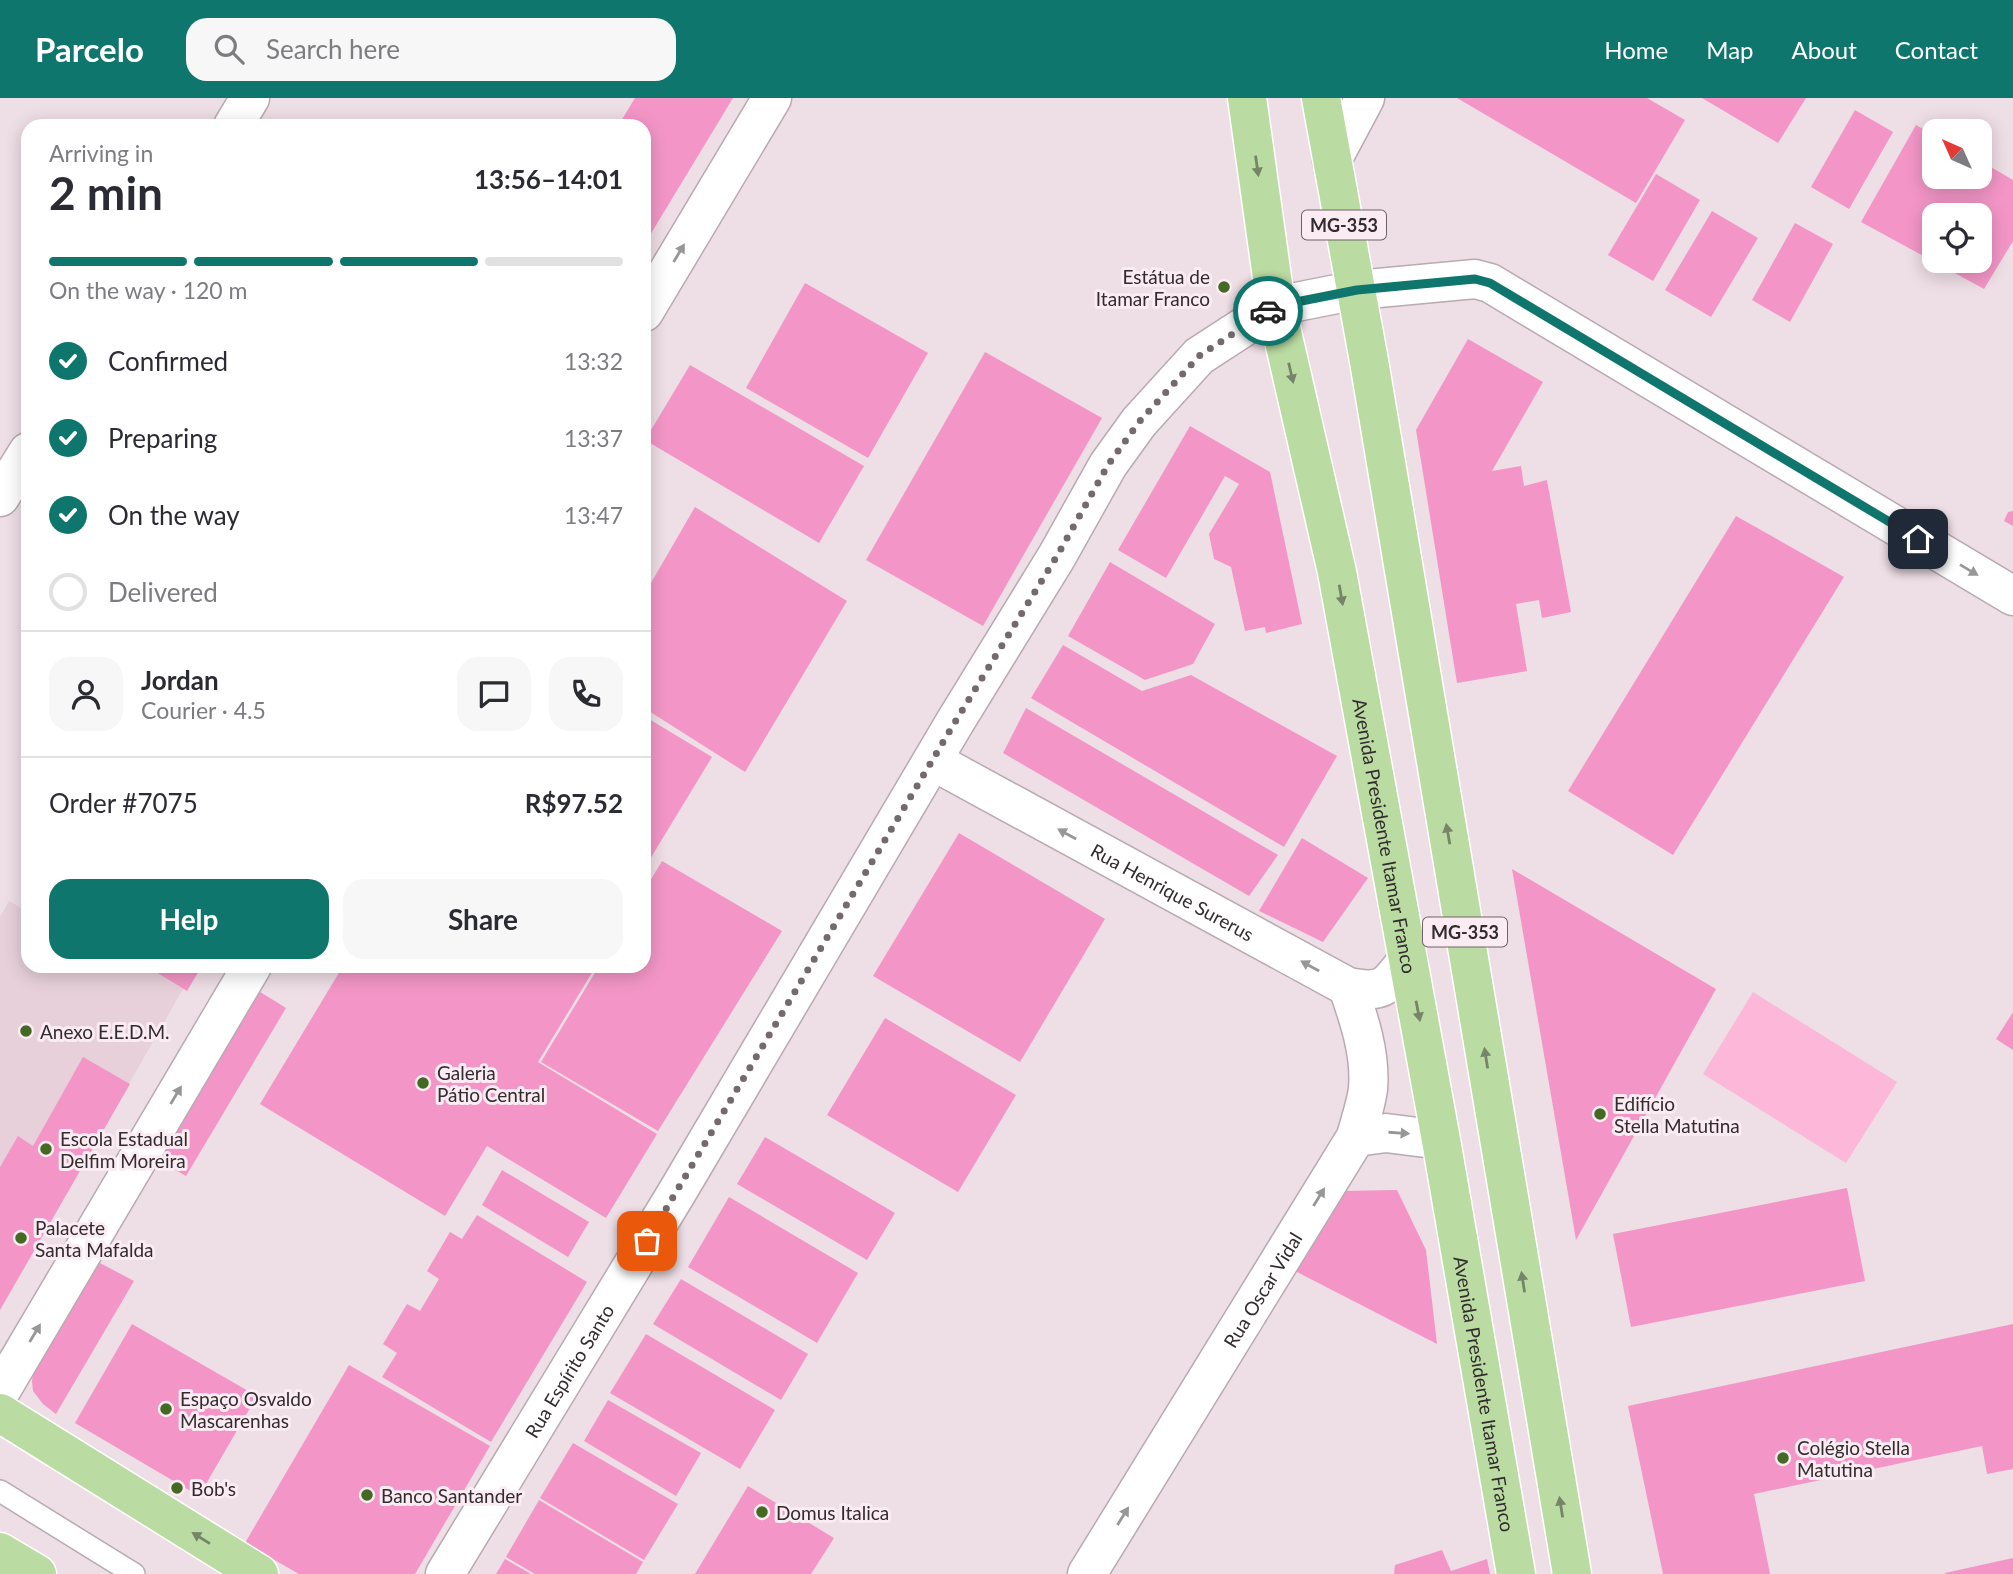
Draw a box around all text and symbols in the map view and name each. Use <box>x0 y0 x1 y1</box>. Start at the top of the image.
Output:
search box <box>186 18 676 81</box>
text: Parcelo <box>35 29 144 69</box>
icon: search <box>210 30 248 68</box>
text: Search here <box>266 33 400 65</box>
text: Home <box>1604 35 1668 64</box>
text: Map <box>1706 35 1754 64</box>
text: About <box>1792 35 1857 64</box>
text: Contact <box>1895 35 1978 64</box>
north arrow <box>1922 119 1992 189</box>
map controls <box>1922 119 1992 273</box>
text: Arriving in <box>49 139 153 167</box>
one-way arrow <box>1251 155 1262 177</box>
text: 13:56–14:01 <box>474 163 623 195</box>
text: 2 min <box>49 165 163 220</box>
button: locate <box>1922 203 1992 273</box>
road number: MG-353 <box>1302 210 1386 240</box>
one-way arrow <box>673 244 685 263</box>
place label: Estátua de Itamar Franco <box>1096 265 1210 310</box>
text: On the way · 120 m <box>49 276 248 304</box>
courier <box>1233 276 1303 346</box>
marker: Estátua de Itamar Franco <box>1216 279 1232 295</box>
icon: car <box>1249 292 1287 330</box>
icon: check <box>49 342 87 380</box>
text: Confirmed <box>108 345 228 377</box>
text: 13:32 <box>564 347 623 375</box>
one-way arrow <box>1286 362 1297 384</box>
icon: check <box>49 419 87 457</box>
text: Preparing <box>108 422 217 454</box>
text: 13:37 <box>564 424 623 452</box>
icon: check <box>49 496 87 534</box>
text: On the way <box>108 499 240 531</box>
text: 13:47 <box>564 501 623 529</box>
pin <box>1888 509 1948 569</box>
icon: home <box>1899 520 1937 558</box>
one-way arrow <box>1960 564 1979 576</box>
text: Delivered <box>108 576 218 608</box>
one-way arrow <box>1336 584 1347 606</box>
button: person <box>49 657 123 731</box>
button: chat <box>457 657 531 731</box>
button: phone <box>549 657 623 731</box>
text: Jordan <box>141 664 219 696</box>
text: Courier · 4.5 <box>141 696 266 724</box>
street label: Avenida Presidente Itamar Franco <box>1349 696 1422 975</box>
text: Order #7075 <box>49 787 198 819</box>
text: R$97.52 <box>525 787 623 819</box>
one-way arrow <box>1442 822 1453 844</box>
one-way arrow <box>1057 828 1077 839</box>
street label: Rua Henrique Surerus <box>1087 838 1258 945</box>
button: Help <box>49 879 329 959</box>
button: Share <box>343 879 623 959</box>
road number: MG-353 <box>1423 918 1507 946</box>
one-way arrow <box>1300 960 1320 972</box>
one-way arrow <box>1412 1000 1423 1022</box>
place label: Anexo E.E.D.M. <box>40 1020 170 1043</box>
marker: Anexo E.E.D.M. <box>18 1023 34 1039</box>
one-way arrow <box>1480 1047 1491 1069</box>
place label: Galeria Pátio Central <box>437 1061 545 1106</box>
marker: Galeria Pátio Central <box>415 1075 431 1091</box>
one-way arrow <box>170 1086 182 1105</box>
place label: Edifício Stella Matutina <box>1614 1092 1740 1137</box>
marker: Edifício Stella Matutina <box>1592 1106 1608 1122</box>
place label: Escola Estadual Delfim Moreira <box>60 1127 188 1172</box>
one-way arrow <box>1388 1128 1410 1139</box>
marker: Escola Estadual Delfim Moreira <box>38 1141 54 1157</box>
one-way arrow <box>1313 1188 1326 1207</box>
pin <box>617 1211 677 1271</box>
place label: Palacete Santa Mafalda <box>35 1216 153 1261</box>
icon: bag <box>628 1222 666 1260</box>
street label: Rua Oscar Vidal <box>1218 1228 1306 1351</box>
marker: Palacete Santa Mafalda <box>13 1230 29 1246</box>
street label: Avenida Presidente Itamar Franco <box>1450 1254 1520 1534</box>
one-way arrow <box>1517 1271 1528 1293</box>
street label: Rua Espírito Santo <box>519 1300 618 1442</box>
one-way arrow <box>29 1324 41 1343</box>
place label: Espaço Osvaldo Mascarenhas <box>180 1387 312 1432</box>
marker: Espaço Osvaldo Mascarenhas <box>158 1401 174 1417</box>
place label: Colégio Stella Matutina <box>1797 1436 1910 1481</box>
marker: Colégio Stella Matutina <box>1775 1450 1791 1466</box>
place label: Bob's <box>191 1477 236 1500</box>
marker: Bob's <box>169 1480 185 1496</box>
place label: Banco Santander <box>381 1484 522 1507</box>
marker: Banco Santander <box>359 1487 375 1503</box>
one-way arrow <box>1555 1496 1566 1518</box>
place label: Domus Italica <box>776 1501 889 1524</box>
marker: Domus Italica <box>754 1504 770 1520</box>
one-way arrow <box>1116 1506 1129 1525</box>
one-way arrow <box>192 1532 211 1545</box>

